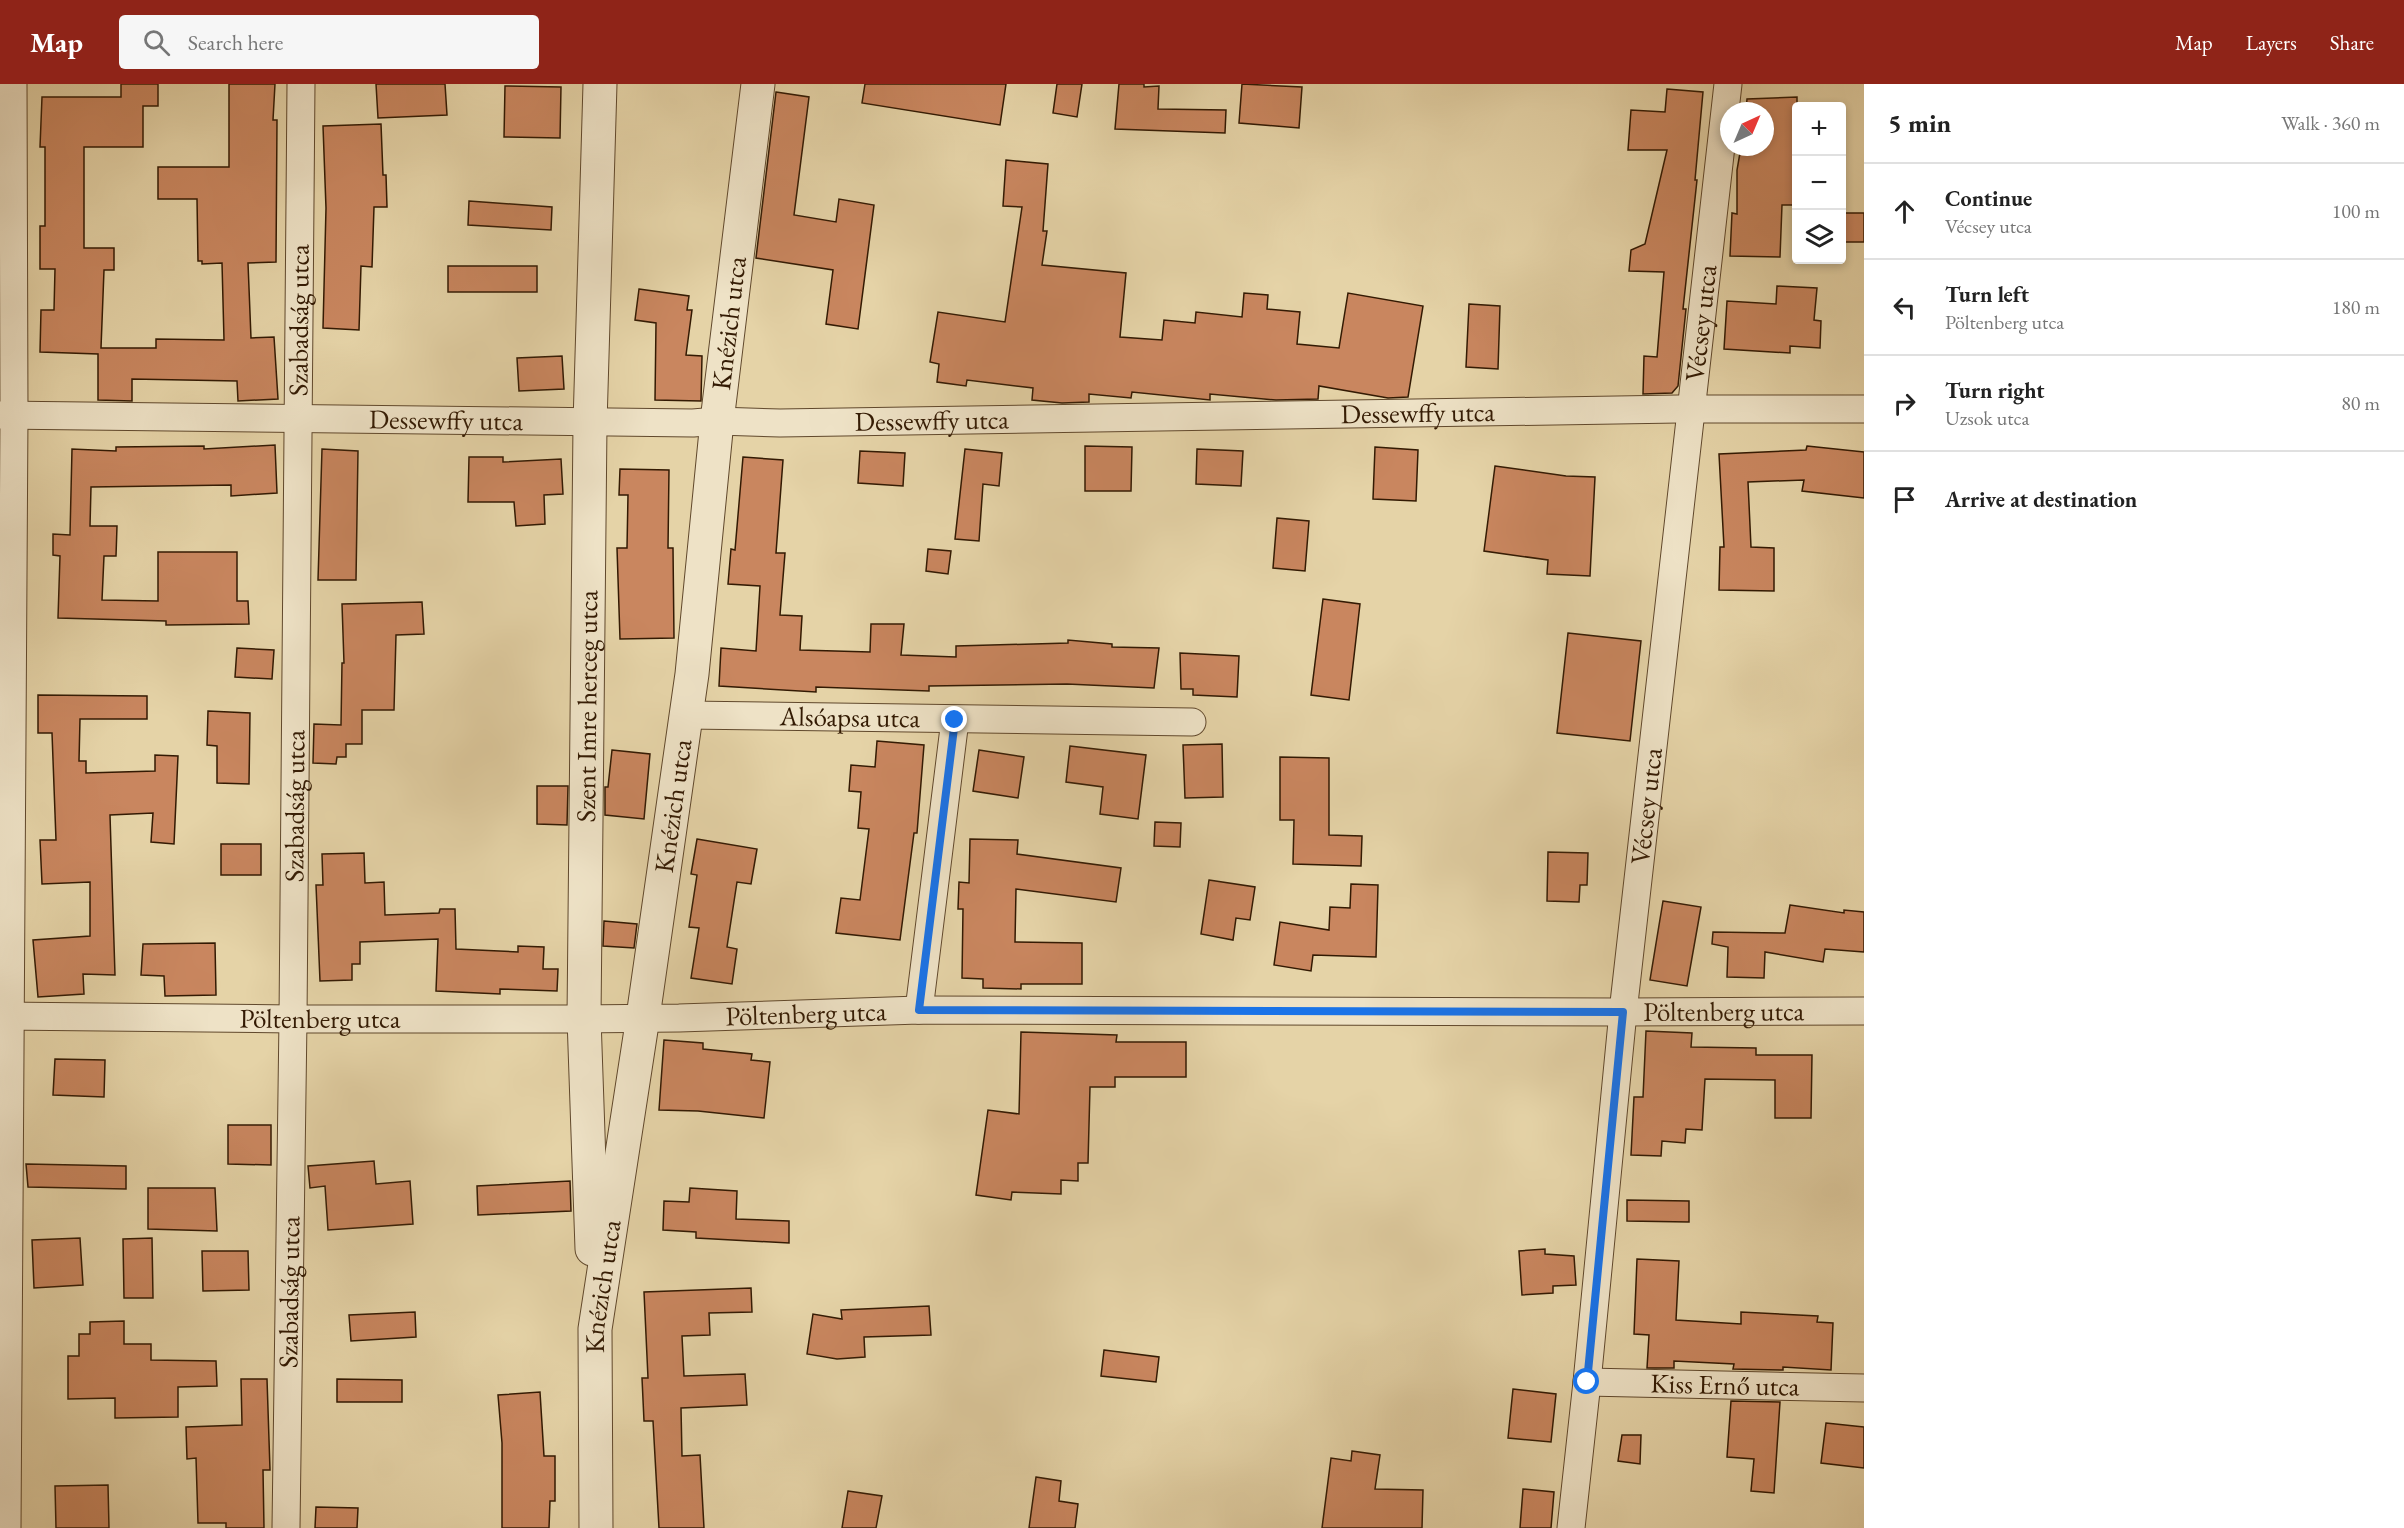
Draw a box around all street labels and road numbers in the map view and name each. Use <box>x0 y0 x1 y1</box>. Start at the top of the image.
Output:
street label: Szabadság utca <box>280 244 317 396</box>
street label: Knézich utca <box>703 254 754 392</box>
street label: Vécsey utca <box>1676 262 1724 383</box>
street label: Dessewffy utca <box>1340 394 1495 431</box>
street label: Dessewffy utca <box>369 401 524 438</box>
street label: Dessewffy utca <box>854 401 1009 439</box>
street label: Szent Imre herceg utca <box>568 590 605 822</box>
street label: Alsóapsa utca <box>778 698 921 735</box>
street label: Szabadság utca <box>276 730 312 882</box>
street label: Knézich utca <box>646 737 700 875</box>
street label: Vécsey utca <box>1622 745 1670 866</box>
street label: Pöltenberg utca <box>725 993 887 1033</box>
street label: Pöltenberg utca <box>1643 993 1805 1029</box>
street label: Pöltenberg utca <box>239 1000 401 1036</box>
street label: Szabadság utca <box>270 1216 307 1368</box>
street label: Knézich utca <box>576 1217 629 1353</box>
street label: Kiss Ernő utca <box>1650 1365 1800 1404</box>

